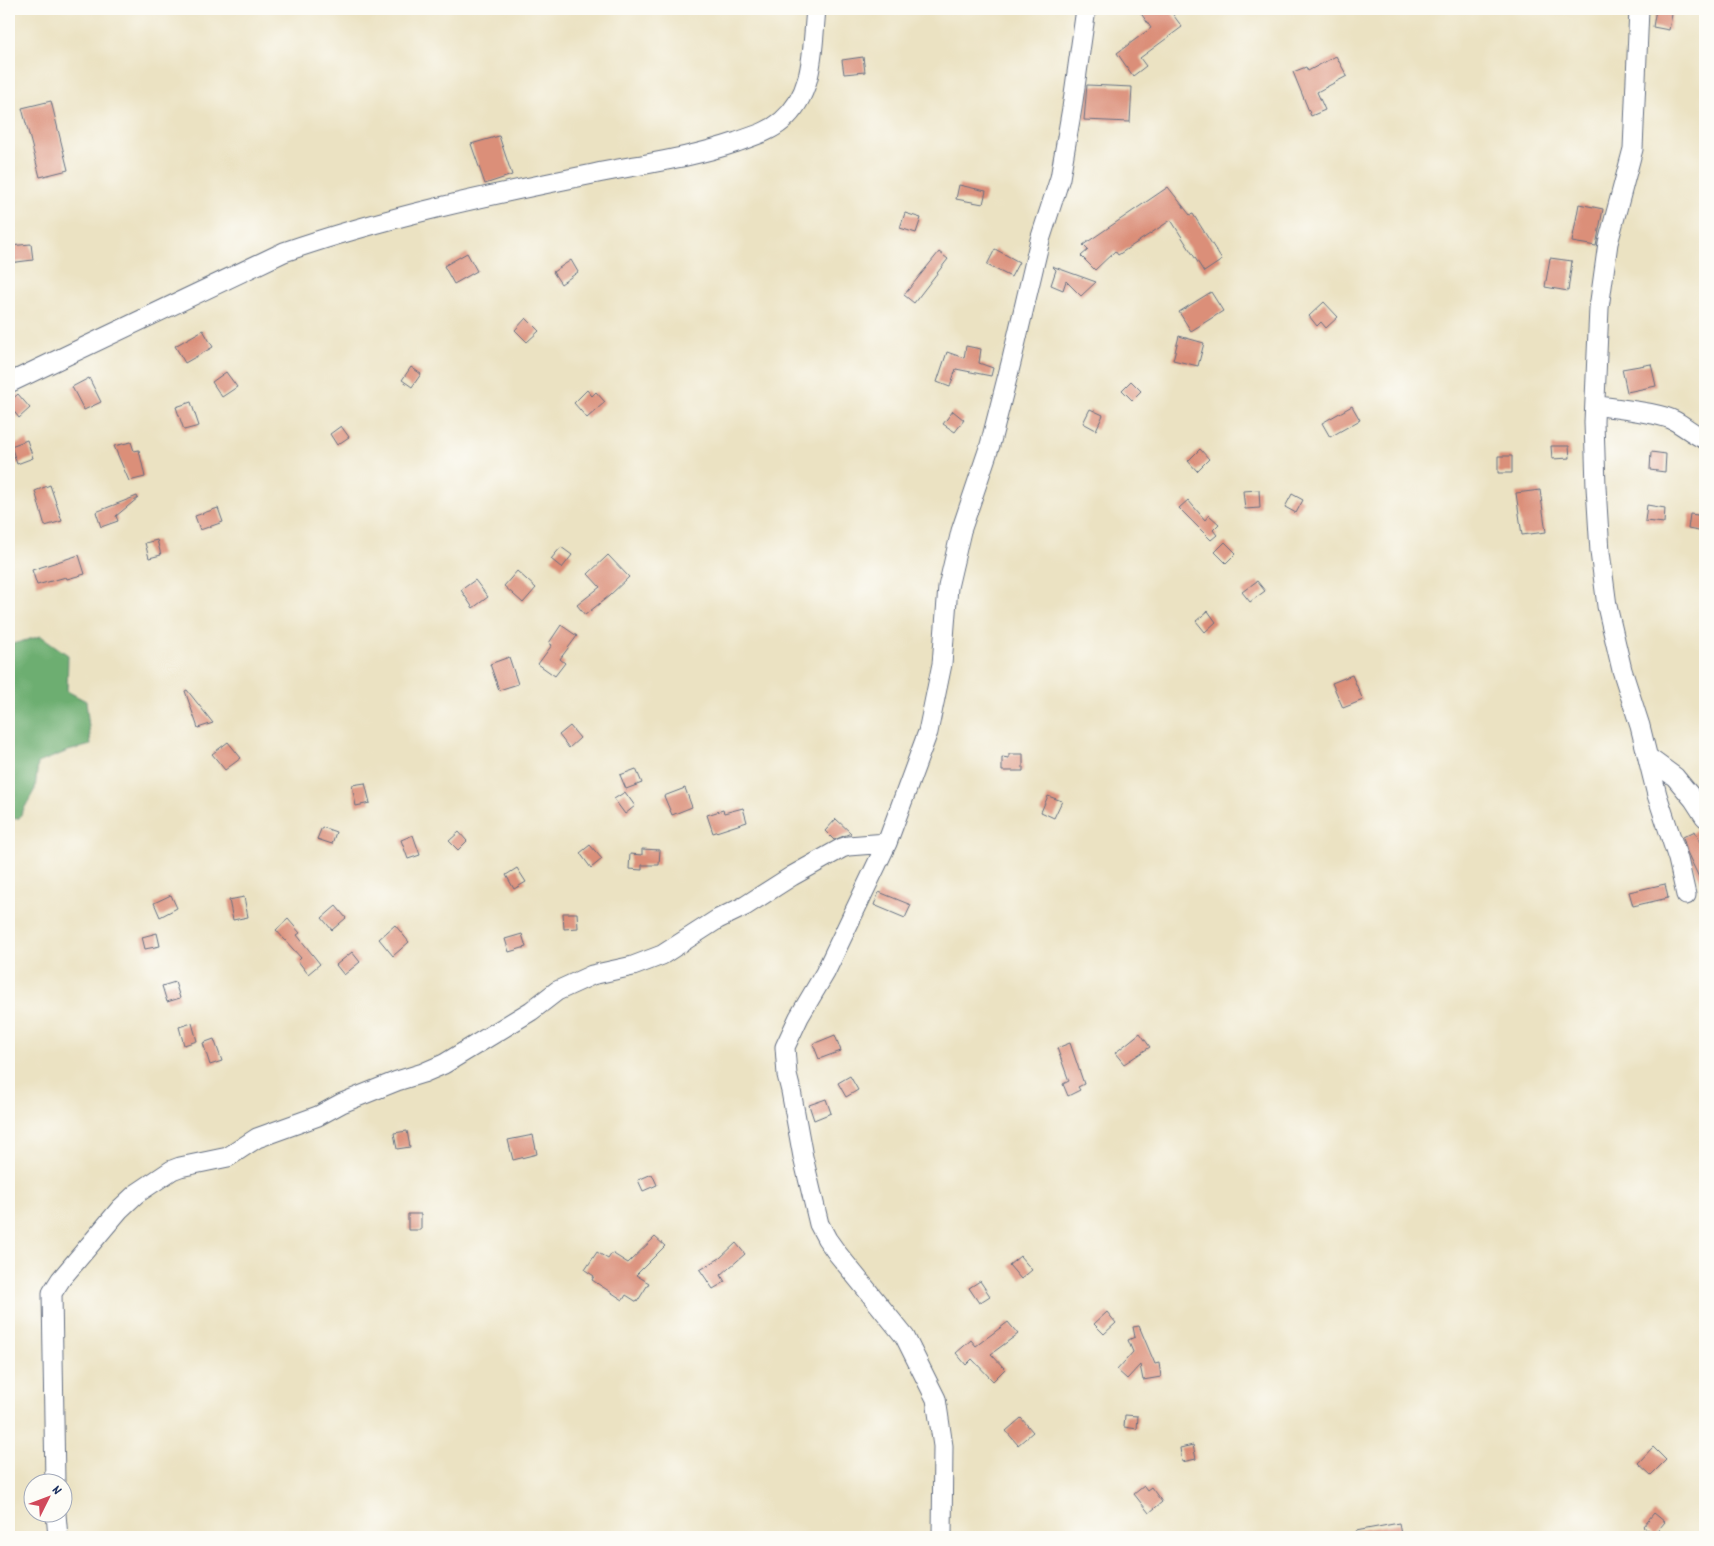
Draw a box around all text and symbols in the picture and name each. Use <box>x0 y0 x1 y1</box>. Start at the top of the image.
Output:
north arrow <box>22 1474 72 1524</box>
text: N <box>46 1481 66 1500</box>

